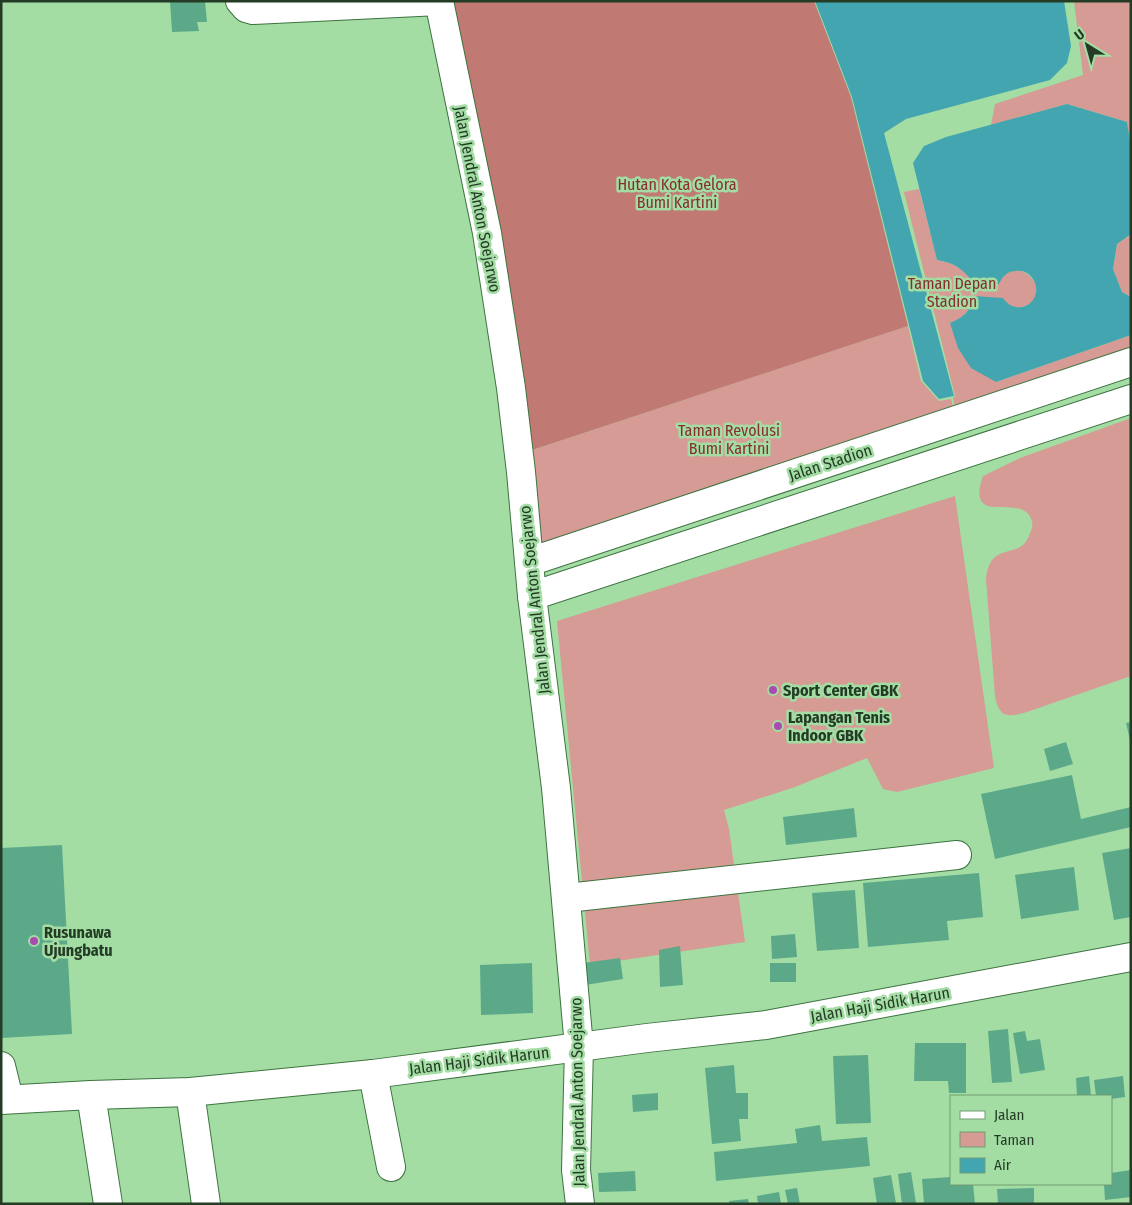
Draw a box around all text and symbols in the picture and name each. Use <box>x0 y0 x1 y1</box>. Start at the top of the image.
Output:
north arrow <box>1062 20 1112 70</box>
text: U <box>1071 26 1088 44</box>
street label: Jalan Jendral Anton Soejarwo <box>450 104 505 294</box>
park label: Hutan Kota Gelora Bumi Kartini <box>617 175 737 212</box>
park label: Taman Depan Stadion <box>908 274 996 311</box>
park label: Taman Revolusi Bumi Kartini <box>678 421 780 458</box>
street label: Jalan Stadion <box>786 440 874 485</box>
street label: Jalan Jendral Anton Soejarwo <box>515 505 554 695</box>
place label: Sport Center GBK <box>783 681 899 700</box>
marker: Sport Center GBK <box>767 684 779 696</box>
place label: Lapangan Tenis Indoor GBK <box>788 708 890 745</box>
marker: Lapangan Tenis Indoor GBK <box>772 720 784 732</box>
place label: Rusunawa Ujungbatu <box>44 923 113 960</box>
marker: Rusunawa Ujungbatu <box>28 935 40 947</box>
street label: Jalan Haji Sidik Harun <box>809 983 951 1026</box>
street label: Jalan Jendral Anton Soejarwo <box>566 997 589 1187</box>
street label: Jalan Haji Sidik Harun <box>408 1042 550 1079</box>
legend <box>950 1095 1112 1185</box>
text: Jalan <box>994 1106 1024 1124</box>
text: Taman <box>994 1131 1034 1149</box>
text: Air <box>994 1156 1012 1174</box>

